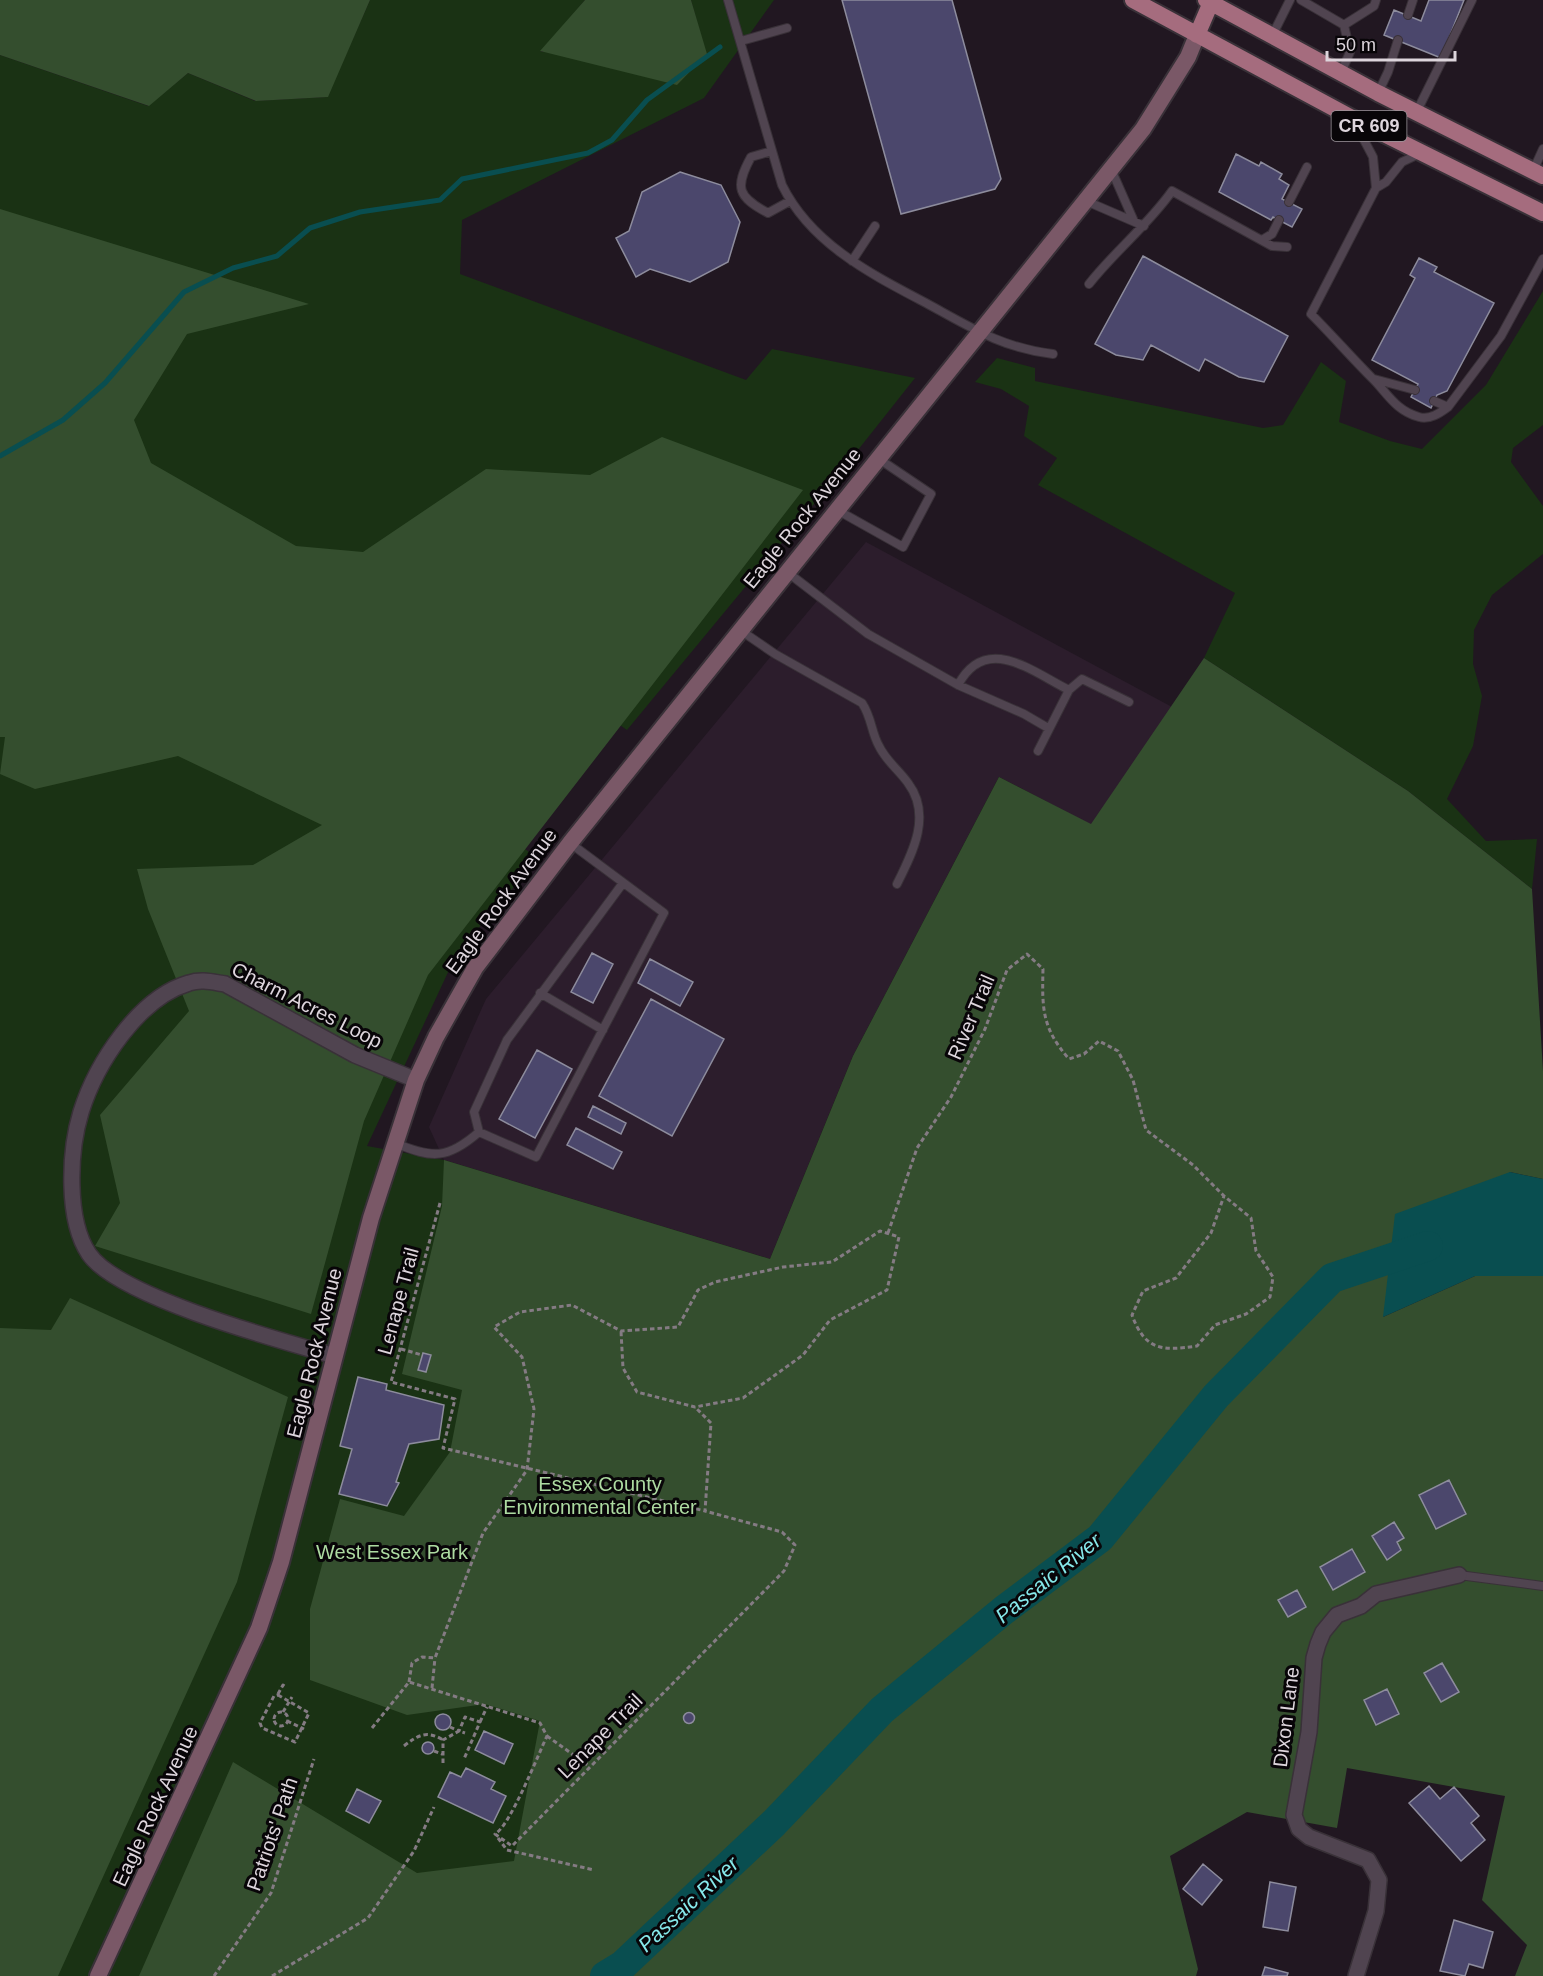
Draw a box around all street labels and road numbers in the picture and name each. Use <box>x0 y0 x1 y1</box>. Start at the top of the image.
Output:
road number: CR 609 <box>1332 111 1406 141</box>
street label: Eagle Rock Avenue <box>739 443 865 593</box>
street label: Eagle Rock Avenue <box>441 824 561 978</box>
street label: Charm Acres Loop <box>228 958 386 1052</box>
street label: River Trail <box>943 971 999 1063</box>
street label: Lenape Trail <box>373 1245 423 1357</box>
street label: Eagle Rock Avenue <box>282 1266 346 1440</box>
street label: Dixon Lane <box>1269 1665 1303 1769</box>
street label: Lenape Trail <box>553 1689 647 1783</box>
street label: Eagle Rock Avenue <box>108 1722 202 1890</box>
street label: Patriots' Path <box>242 1774 302 1894</box>

